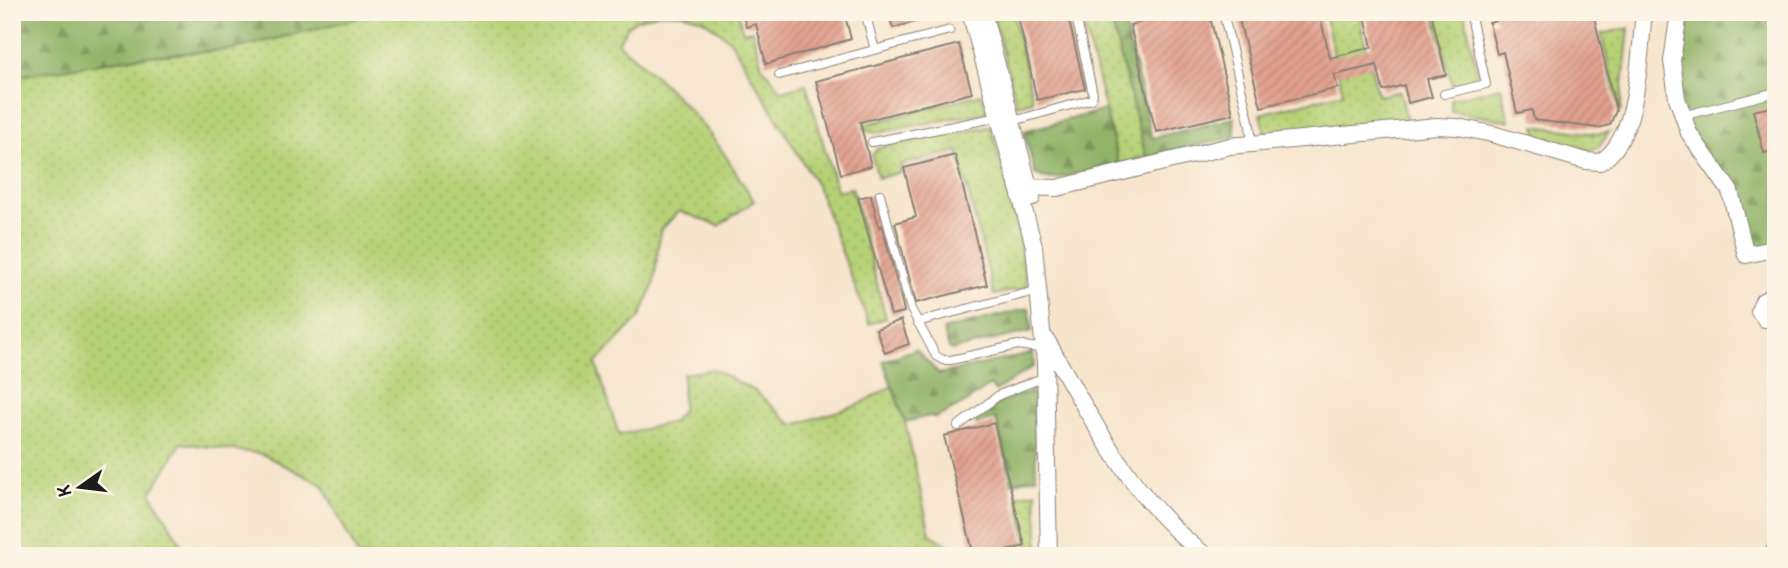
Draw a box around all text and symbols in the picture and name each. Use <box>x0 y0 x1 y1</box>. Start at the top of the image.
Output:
north arrow <box>46 452 116 522</box>
text: K <box>50 483 77 499</box>

